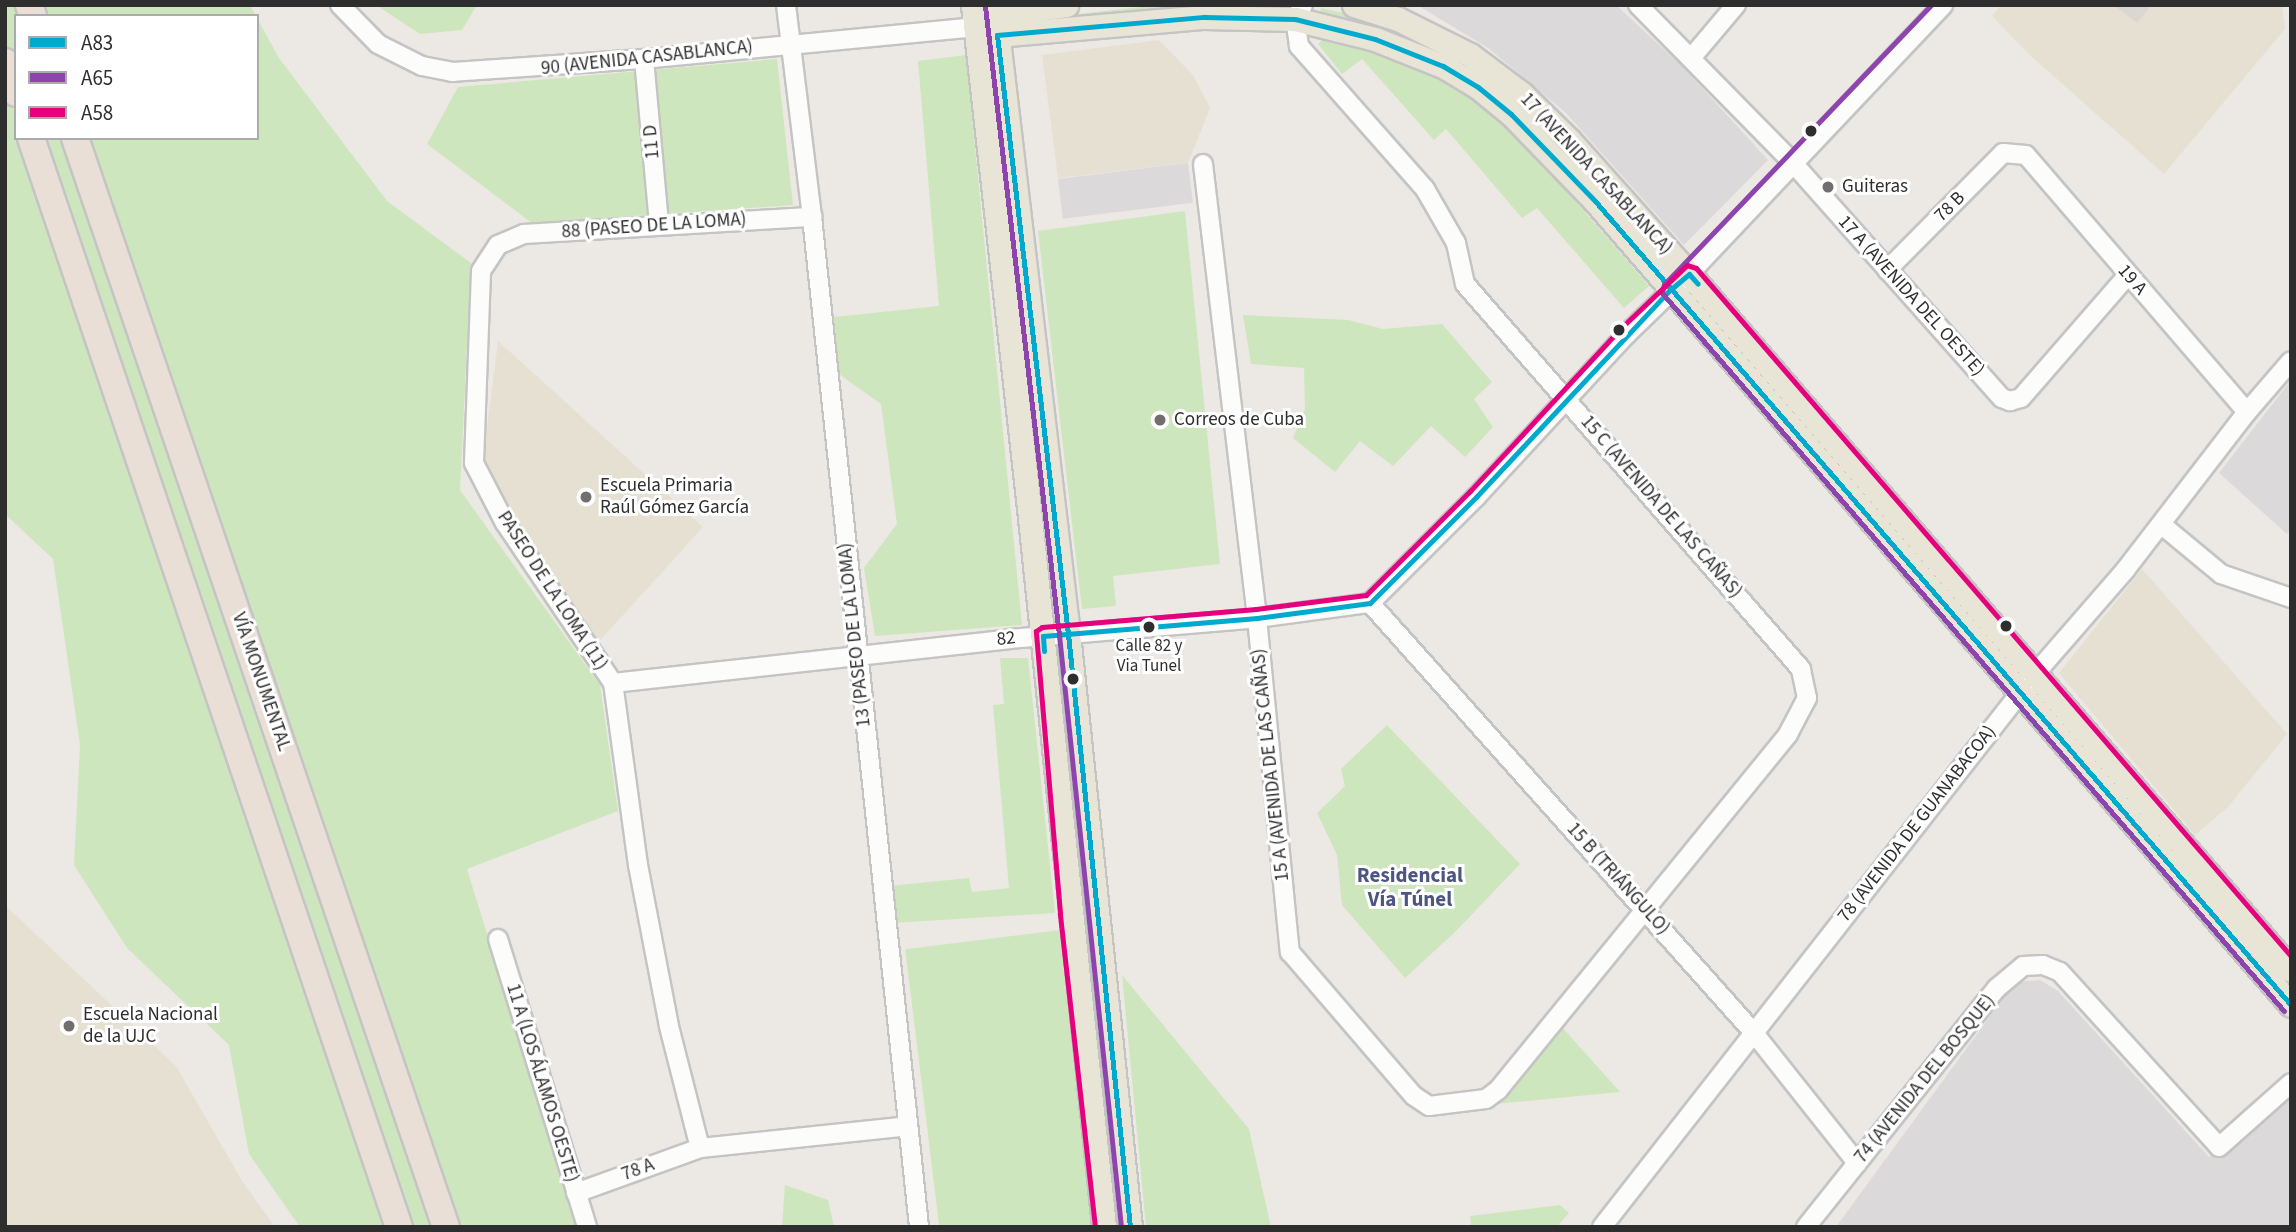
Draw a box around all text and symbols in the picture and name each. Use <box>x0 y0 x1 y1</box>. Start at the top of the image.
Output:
legend <box>14 14 259 140</box>
text: A83 <box>81 28 113 58</box>
street label: 90 (AVENIDA CASABLANCA) <box>540 36 754 80</box>
text: A65 <box>81 63 113 93</box>
street label: 17 (AVENIDA CASABLANCA) <box>1515 88 1677 260</box>
text: A58 <box>81 98 113 128</box>
street label: 11 D <box>639 124 665 160</box>
unlabelled marker <box>1804 124 1818 138</box>
place label: Guiteras <box>1842 176 1908 198</box>
marker: Guiteras <box>1820 179 1836 195</box>
street label: 78 B <box>1930 187 1970 227</box>
street label: 88 (PASEO DE LA LOMA) <box>561 208 747 244</box>
street label: 17 A (AVENIDA DEL OESTE) <box>1833 211 1989 381</box>
street label: 19 A <box>2113 260 2151 300</box>
unlabelled marker <box>1612 323 1626 337</box>
place label: Correos de Cuba <box>1174 409 1304 431</box>
street label: 15 C (AVENIDA DE LAS CAÑAS) <box>1575 411 1747 603</box>
marker: Correos de Cuba <box>1152 412 1168 428</box>
place label: Escuela Primaria Raúl Gómez García <box>600 475 749 519</box>
marker: Escuela Primaria Raúl Gómez García <box>578 489 594 505</box>
street label: PASEO DE LA LOMA (11) <box>492 507 612 675</box>
street label: 13 (PASEO DE LA LOMA) <box>834 542 876 728</box>
street label: VÍA MONUMENTAL <box>227 610 295 754</box>
unlabelled marker <box>1999 619 2013 633</box>
marker: Calle 82 y Via Tunel <box>1142 620 1156 634</box>
street label: 82 <box>995 627 1017 651</box>
place label: Calle 82 y Via Tunel <box>1115 637 1183 677</box>
street label: 15 A (AVENIDA DE LAS CAÑAS) <box>1247 647 1295 883</box>
unlabelled marker <box>1066 672 1080 686</box>
street label: 78 (AVENIDA DE GUANABACOA) <box>1833 721 2001 927</box>
street label: 15 B (TRIÁNGULO) <box>1562 818 1674 940</box>
district label: Residencial Vía Túnel <box>1357 862 1463 912</box>
street label: 11 A (LOS ÁLAMOS OESTE) <box>501 981 583 1185</box>
street label: 74 (AVENIDA DEL BOSQUE) <box>1850 990 2000 1168</box>
place label: Escuela Nacional de la UJC <box>83 1004 218 1048</box>
marker: Escuela Nacional de la UJC <box>61 1018 77 1034</box>
street label: 78 A <box>619 1154 657 1186</box>

